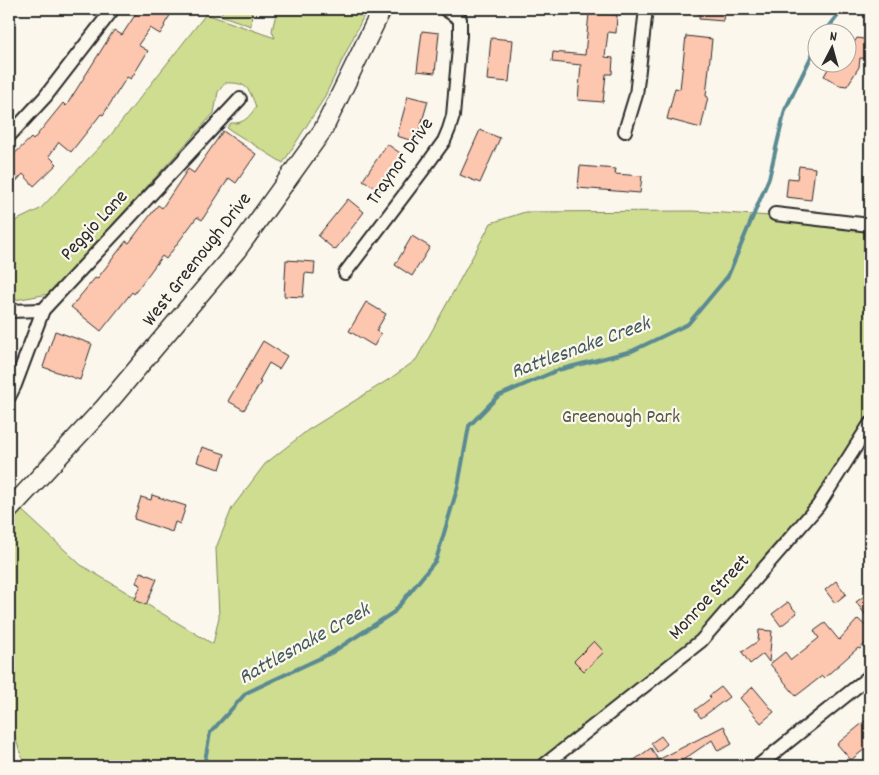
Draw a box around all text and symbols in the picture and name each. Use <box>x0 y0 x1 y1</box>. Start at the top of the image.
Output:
north arrow <box>806 22 856 72</box>
text: N <box>829 27 838 47</box>
street label: Traynor Drive <box>360 112 442 212</box>
street label: Peggio Lane <box>55 184 135 268</box>
street label: West Greenough Drive <box>137 187 260 333</box>
water label: Rattlesnake Creek <box>507 309 657 388</box>
park label: Greenough Park <box>562 404 680 432</box>
street label: Monroe Street <box>663 549 757 647</box>
water label: Rattlesnake Creek <box>234 595 378 694</box>

